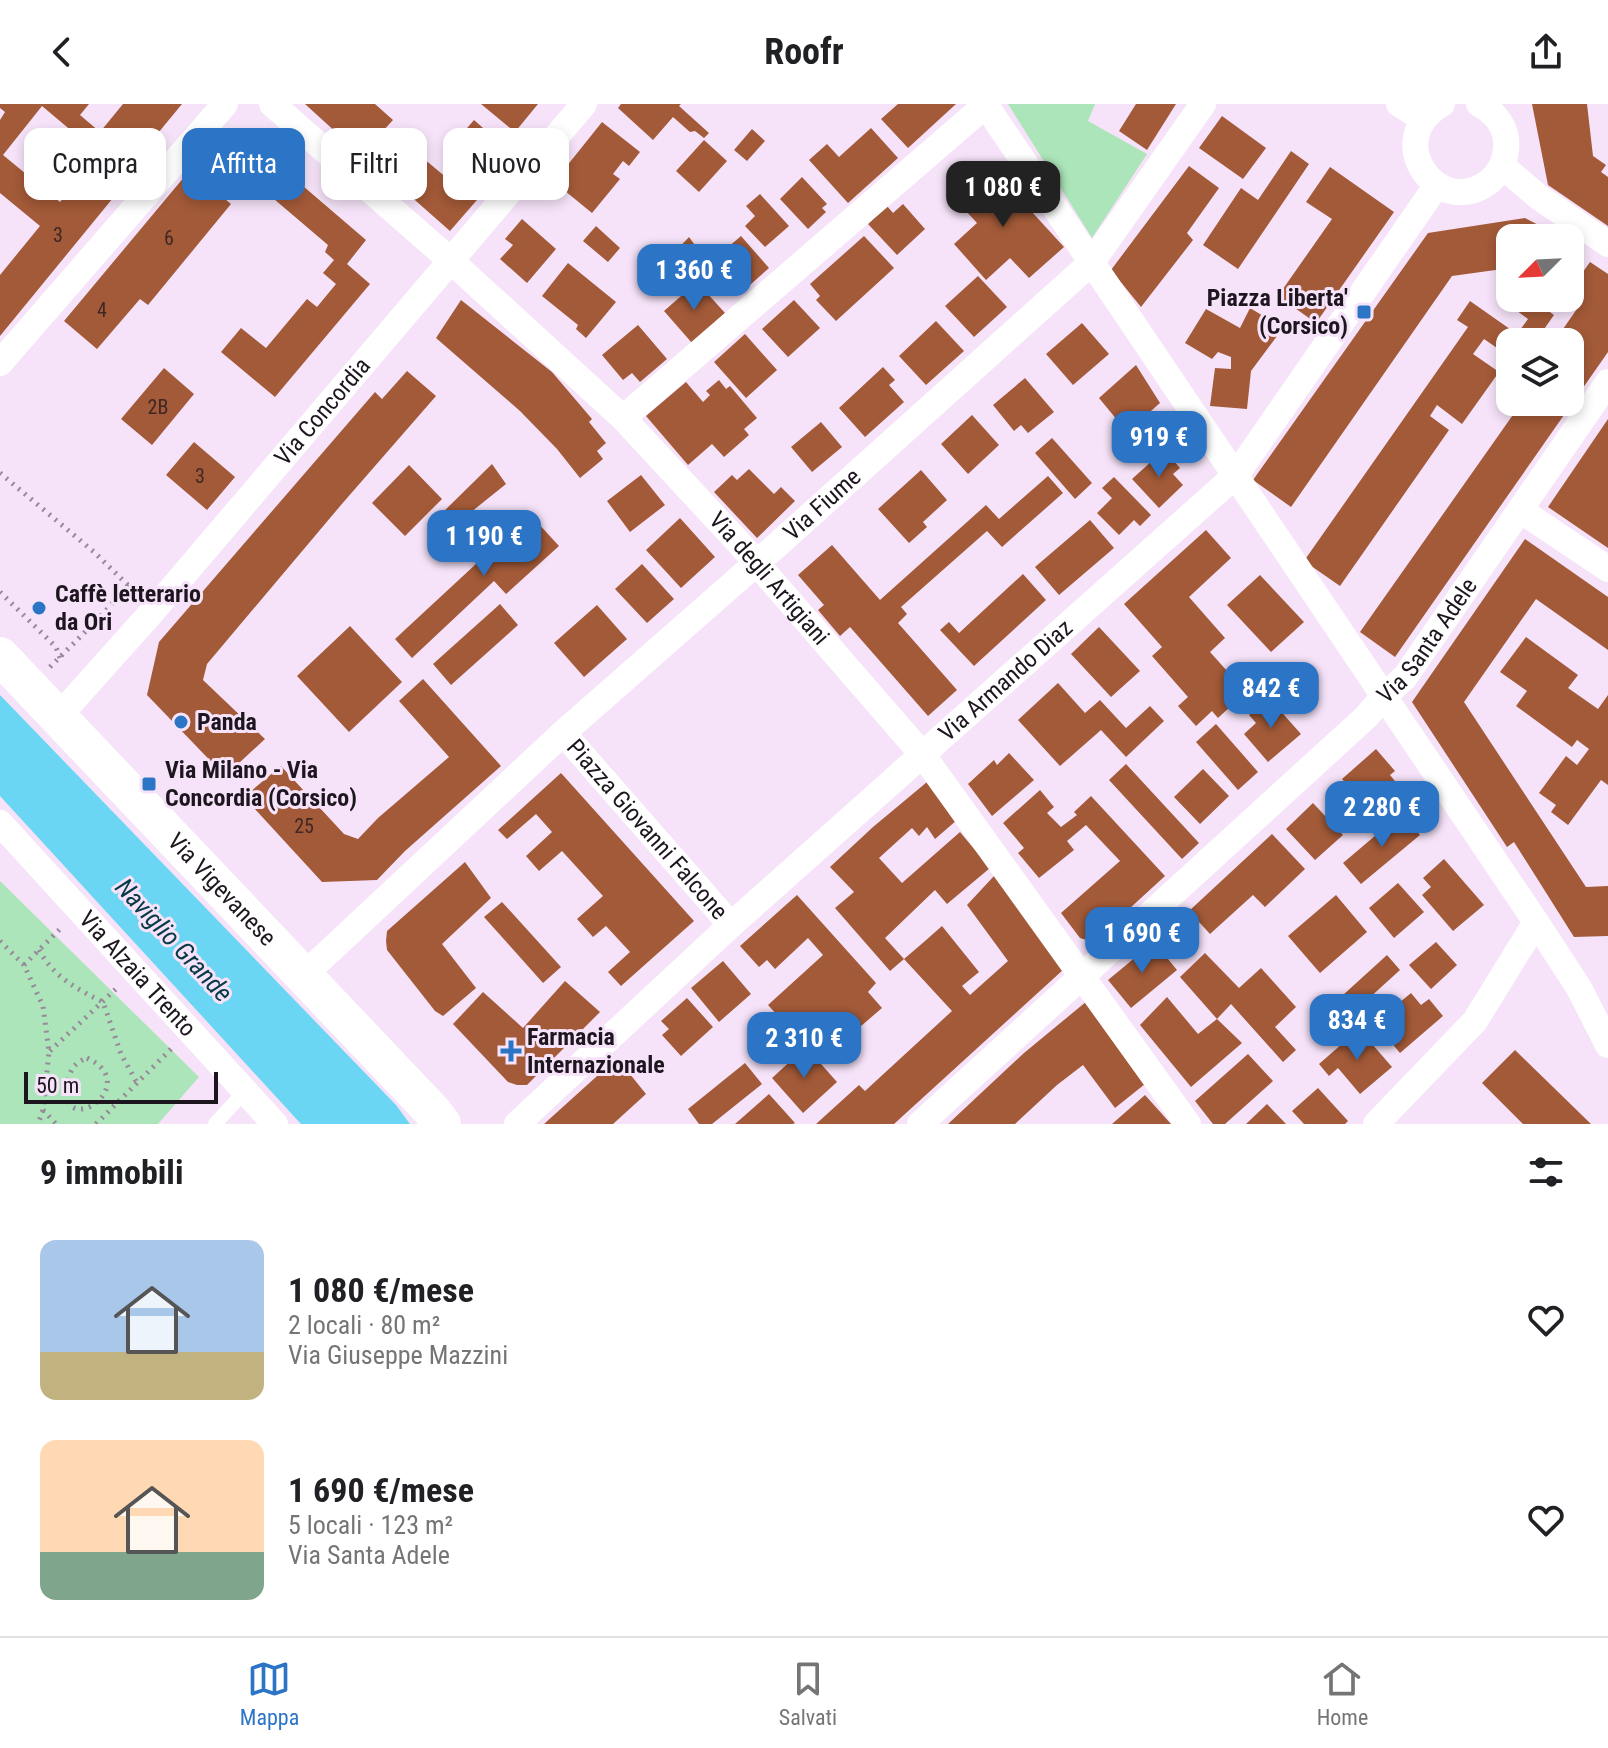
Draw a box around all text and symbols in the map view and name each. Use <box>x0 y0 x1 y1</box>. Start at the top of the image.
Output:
icon: back <box>40 30 84 74</box>
icon: share <box>1524 30 1568 74</box>
text: Roofr <box>764 31 844 73</box>
chip: Compra <box>24 128 166 200</box>
chip: Affitta <box>182 128 305 200</box>
chip: Filtri <box>321 128 427 200</box>
chip: Nuovo <box>443 128 569 200</box>
pin: 1 080 € <box>929 161 1077 229</box>
text: 1 080 € <box>964 172 1042 202</box>
house number: 3 <box>53 223 63 247</box>
north arrow <box>1496 224 1584 312</box>
map controls <box>1496 224 1584 416</box>
house number: 6 <box>164 226 174 250</box>
pin: 1 360 € <box>620 244 768 312</box>
text: 1 360 € <box>655 255 733 285</box>
place label: Piazza Liberta' (Corsico) <box>1207 284 1348 340</box>
house number: 4 <box>97 298 107 322</box>
marker: Piazza Liberta' (Corsico) <box>1355 303 1373 321</box>
button: layers <box>1496 328 1584 416</box>
street label: Via Concordia <box>269 352 376 471</box>
house number: 2B <box>148 395 168 419</box>
pin: 919 € <box>1103 411 1215 479</box>
text: 919 € <box>1130 422 1188 452</box>
street label: Via Fiume <box>778 463 866 546</box>
house number: 3 <box>195 464 205 488</box>
street label: Via degli Artigiani <box>703 506 835 651</box>
pin: 1 190 € <box>410 510 558 578</box>
text: 1 190 € <box>445 521 523 551</box>
street label: Via Santa Adele <box>1372 573 1483 709</box>
place label: Caffè letterario da Ori <box>55 580 201 636</box>
marker: Caffè letterario da Ori <box>30 599 48 617</box>
street label: Via Armando Diaz <box>933 614 1078 747</box>
pin: 842 € <box>1215 662 1327 730</box>
text: 842 € <box>1242 673 1300 703</box>
place label: Panda <box>197 708 257 736</box>
marker: Panda <box>172 713 190 731</box>
street label: Piazza Giovanni Falcone <box>561 734 734 925</box>
place label: Via Milano - Via Concordia (Corsico) <box>165 756 357 812</box>
marker: Via Milano - Via Concordia (Corsico) <box>140 775 158 793</box>
pin: 2 280 € <box>1308 781 1456 849</box>
text: 2 280 € <box>1343 792 1421 822</box>
house number: 25 <box>294 814 314 838</box>
street label: Via Vigevanese <box>162 827 282 952</box>
water label: Naviglio Grande <box>109 872 239 1008</box>
street label: Via Alzaia Trento <box>73 905 202 1042</box>
pin: 1 690 € <box>1068 907 1216 975</box>
text: 1 690 € <box>1103 918 1181 948</box>
pin: 834 € <box>1301 994 1413 1062</box>
text: 834 € <box>1328 1005 1386 1035</box>
pin: 2 310 € <box>730 1012 878 1080</box>
place label: Farmacia Internazionale <box>527 1023 665 1079</box>
text: 2 310 € <box>765 1023 843 1053</box>
marker: Farmacia Internazionale <box>502 1042 520 1060</box>
scale bar <box>24 1068 218 1104</box>
text: 50 m <box>36 1073 79 1098</box>
icon: filters <box>1524 1150 1568 1194</box>
text: 9 immobili <box>40 1152 183 1192</box>
text: 1 080 €/mese <box>288 1270 474 1310</box>
icon: home <box>104 1272 200 1368</box>
icon: heart <box>1524 1298 1568 1342</box>
text: 2 locali · 80 m² <box>288 1310 440 1340</box>
text: Via Giuseppe Mazzini <box>288 1340 508 1370</box>
text: 1 690 €/mese <box>288 1470 474 1510</box>
icon: home <box>104 1472 200 1568</box>
icon: heart <box>1524 1498 1568 1542</box>
text: 5 locali · 123 m² <box>288 1510 453 1540</box>
text: Via Santa Adele <box>288 1540 450 1570</box>
tab: Mappa <box>240 1657 299 1730</box>
tab: Salvati <box>779 1657 837 1730</box>
tab: Home <box>1317 1657 1368 1730</box>

